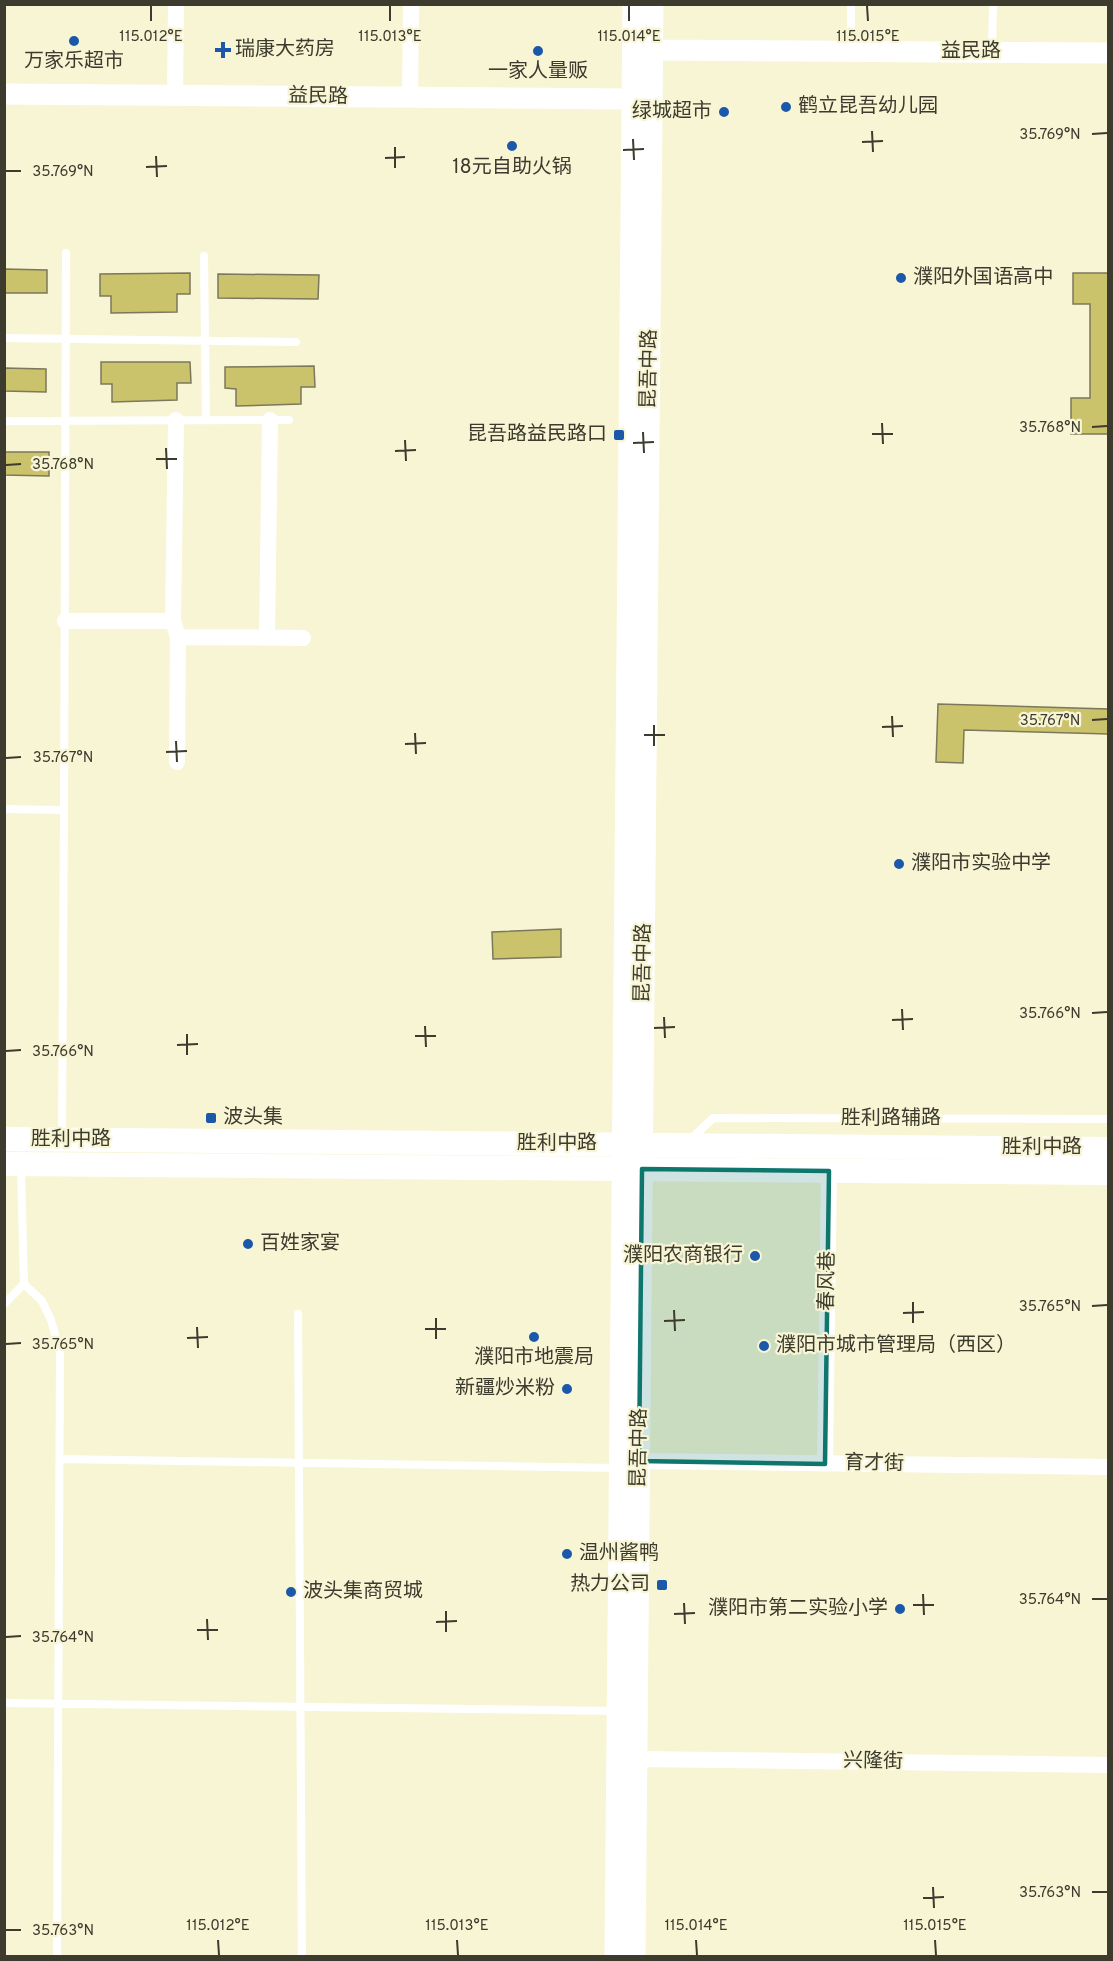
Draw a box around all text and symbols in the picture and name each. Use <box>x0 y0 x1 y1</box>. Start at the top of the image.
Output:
text: 115.012°E <box>119 28 183 47</box>
text: 115.013°E <box>358 28 422 47</box>
text: 115.014°E <box>597 28 661 47</box>
text: 115.015°E <box>836 28 900 47</box>
marker: 万家乐超市 <box>67 34 81 48</box>
place label: 瑞康大药房 <box>235 37 335 63</box>
street label: 益民路 <box>941 39 1001 65</box>
marker: 瑞康大药房 <box>216 43 230 57</box>
marker: 一家人量贩 <box>531 44 545 58</box>
place label: 万家乐超市 <box>24 49 124 75</box>
place label: 一家人量贩 <box>488 59 588 85</box>
street label: 益民路 <box>288 83 348 111</box>
place label: 鹤立昆吾幼儿园 <box>798 94 938 120</box>
place label: 绿城超市 <box>632 99 712 125</box>
marker: 鹤立昆吾幼儿园 <box>779 100 793 114</box>
marker: 绿城超市 <box>717 105 731 119</box>
text: 35.769°N <box>1019 126 1081 145</box>
marker: 18元自助火锅 <box>505 139 519 153</box>
place label: 18元自助火锅 <box>452 155 572 181</box>
text: 35.769°N <box>32 163 94 182</box>
place label: 濮阳外国语高中 <box>913 265 1053 291</box>
marker: 濮阳外国语高中 <box>894 271 908 285</box>
street label: 昆吾中路 <box>636 329 664 409</box>
text: 35.768°N <box>1019 419 1081 438</box>
place label: 昆吾路益民路口 <box>467 422 607 448</box>
marker: 昆吾路益民路口 <box>612 428 626 442</box>
text: 35.768°N <box>32 456 94 475</box>
text: 35.767°N <box>1020 712 1080 731</box>
text: 35.767°N <box>33 749 93 768</box>
place label: 濮阳市实验中学 <box>911 851 1051 877</box>
marker: 濮阳市实验中学 <box>892 857 906 871</box>
street label: 昆吾中路 <box>630 923 658 1003</box>
text: 35.766°N <box>1019 1005 1081 1024</box>
text: 35.766°N <box>32 1043 94 1062</box>
place label: 波头集 <box>223 1105 283 1131</box>
street label: 胜利路辅路 <box>841 1106 941 1132</box>
marker: 波头集 <box>204 1111 218 1125</box>
street label: 胜利中路 <box>31 1127 111 1153</box>
street label: 胜利中路 <box>517 1131 597 1157</box>
street label: 胜利中路 <box>1002 1135 1082 1161</box>
place label: 百姓家宴 <box>260 1231 340 1257</box>
marker: 百姓家宴 <box>241 1237 255 1251</box>
place label: 濮阳农商银行 <box>623 1243 743 1269</box>
marker: 濮阳农商银行 <box>748 1249 762 1263</box>
street label: 春风巷 <box>814 1251 842 1311</box>
text: 35.765°N <box>1019 1298 1081 1317</box>
marker: 濮阳市地震局 <box>527 1330 541 1344</box>
place label: 濮阳市城市管理局（西区） <box>776 1333 1016 1359</box>
text: 35.765°N <box>32 1336 94 1355</box>
marker: 濮阳市城市管理局（西区） <box>757 1339 771 1353</box>
place label: 濮阳市地震局 <box>474 1345 594 1371</box>
place label: 新疆炒米粉 <box>455 1376 555 1402</box>
marker: 新疆炒米粉 <box>560 1382 574 1396</box>
street label: 昆吾中路 <box>626 1408 654 1488</box>
street label: 育才街 <box>844 1450 904 1478</box>
place label: 温州酱鸭 <box>579 1541 659 1567</box>
marker: 温州酱鸭 <box>560 1547 574 1561</box>
place label: 热力公司 <box>570 1572 650 1598</box>
marker: 热力公司 <box>655 1578 669 1592</box>
place label: 波头集商贸城 <box>303 1579 423 1605</box>
marker: 波头集商贸城 <box>284 1585 298 1599</box>
text: 35.764°N <box>1019 1591 1081 1610</box>
place label: 濮阳市第二实验小学 <box>708 1596 888 1622</box>
marker: 濮阳市第二实验小学 <box>893 1602 907 1616</box>
text: 35.764°N <box>32 1629 94 1648</box>
street label: 兴隆街 <box>843 1748 903 1776</box>
text: 35.763°N <box>1019 1884 1081 1903</box>
text: 115.012°E <box>186 1917 250 1936</box>
text: 115.013°E <box>425 1917 489 1936</box>
text: 115.014°E <box>664 1917 728 1936</box>
text: 115.015°E <box>903 1917 967 1936</box>
text: 35.763°N <box>32 1922 94 1941</box>

